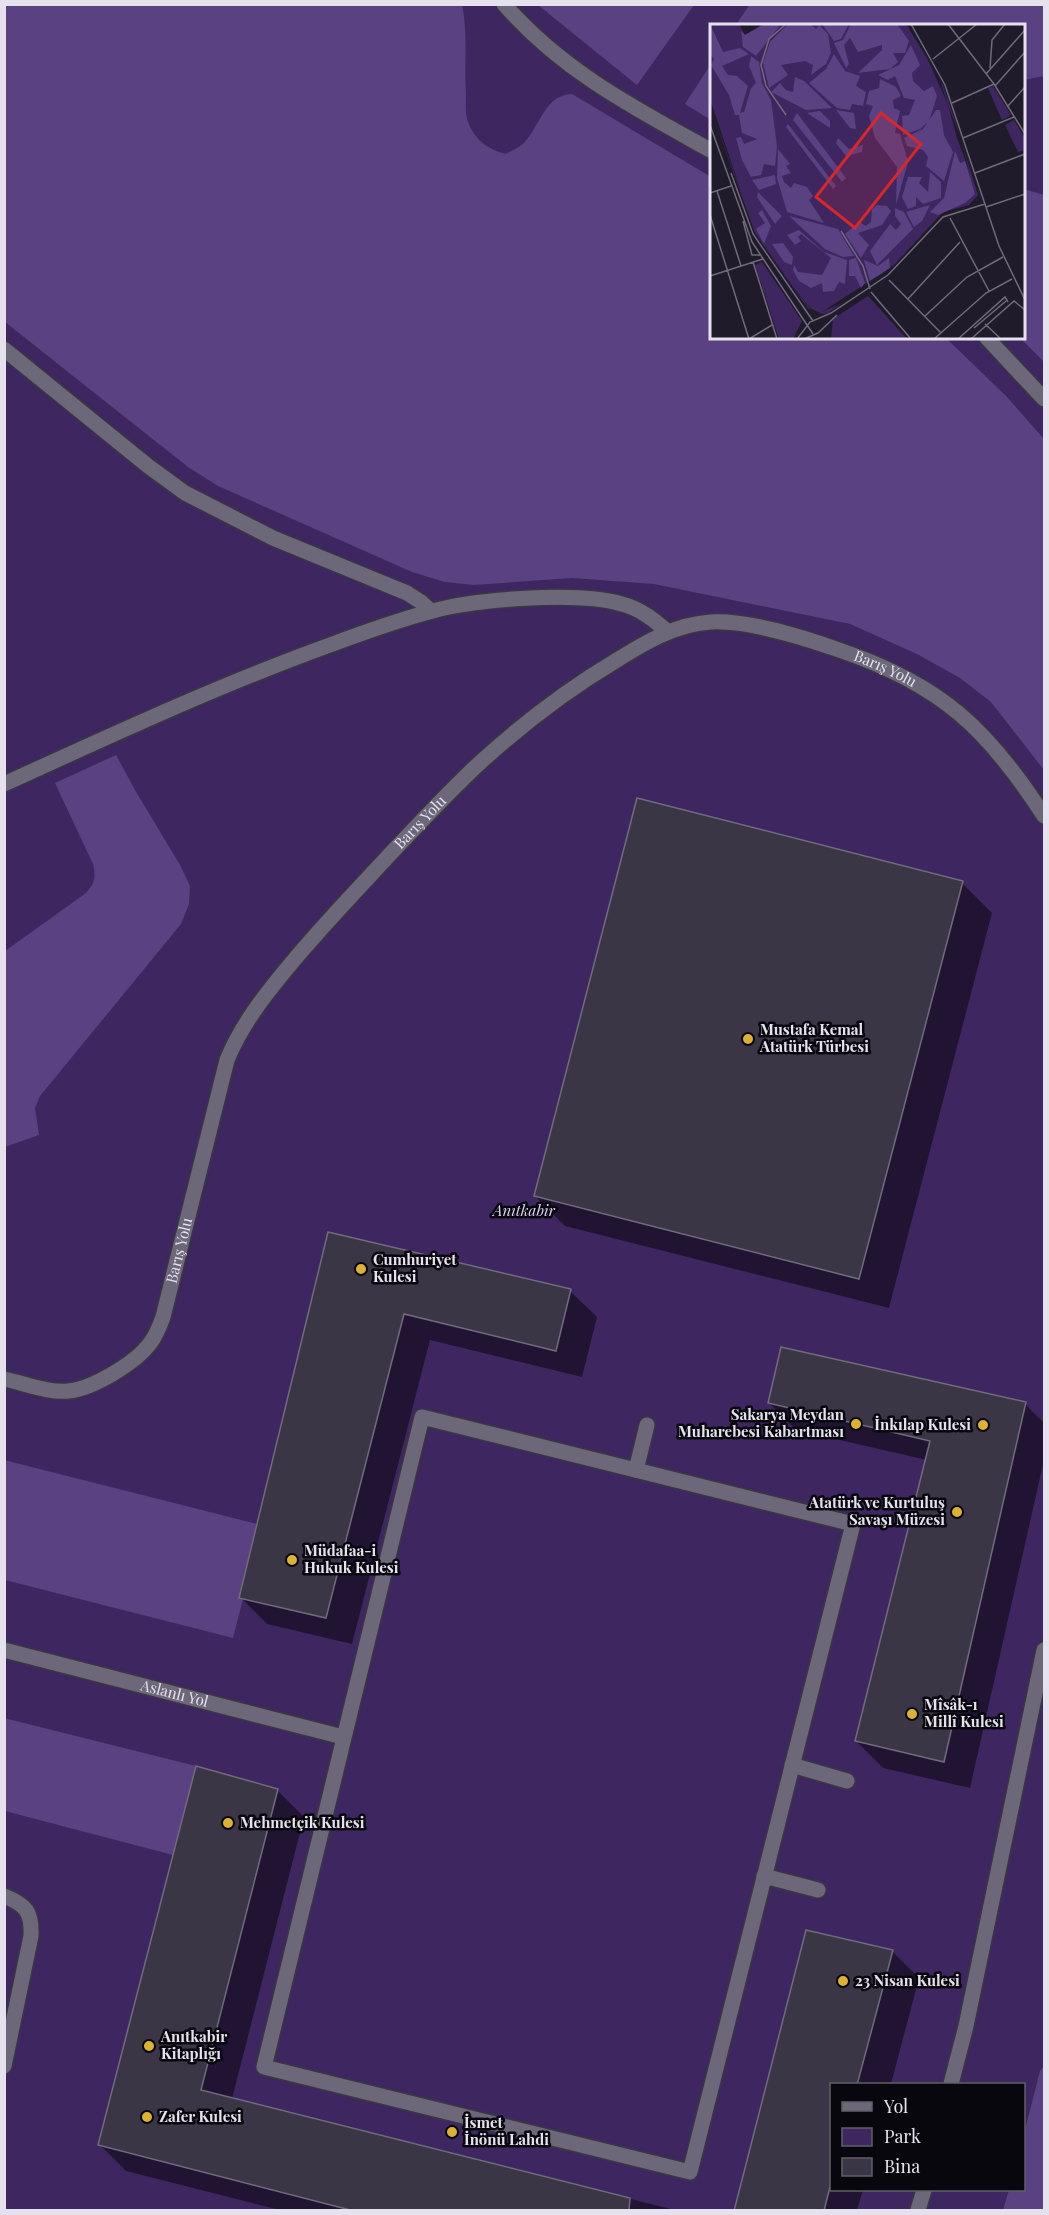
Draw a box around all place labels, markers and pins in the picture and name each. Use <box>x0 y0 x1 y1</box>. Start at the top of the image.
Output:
place label: Mustafa Kemal Atatürk Türbesi <box>759 1019 869 1056</box>
marker: Mustafa Kemal Atatürk Türbesi <box>741 1032 755 1046</box>
place label: Cumhuriyet Kulesi <box>373 1249 457 1286</box>
marker: Cumhuriyet Kulesi <box>354 1262 368 1276</box>
place label: Sakarya Meydan Muharebesi Kabartması <box>678 1404 845 1441</box>
place label: İnkılap Kulesi <box>874 1414 971 1434</box>
marker: Sakarya Meydan Muharebesi Kabartması <box>849 1417 863 1431</box>
marker: İnkılap Kulesi <box>976 1418 990 1432</box>
place label: Atatürk ve Kurtuluş Savaşı Müzesi <box>808 1492 945 1529</box>
marker: Atatürk ve Kurtuluş Savaşı Müzesi <box>950 1505 964 1519</box>
place label: Müdafaa-i Hukuk Kulesi <box>304 1540 399 1577</box>
marker: Müdafaa-i Hukuk Kulesi <box>285 1553 299 1567</box>
place label: Mîsâk-ı Millî Kulesi <box>924 1694 1004 1731</box>
marker: Mîsâk-ı Millî Kulesi <box>905 1707 919 1721</box>
place label: Mehmetçik Kulesi <box>240 1812 365 1832</box>
marker: Mehmetçik Kulesi <box>221 1816 235 1830</box>
place label: 23 Nisan Kulesi <box>855 1970 960 1990</box>
marker: 23 Nisan Kulesi <box>836 1974 850 1988</box>
place label: Anıtkabir Kitaplığı <box>160 2026 227 2063</box>
marker: Anıtkabir Kitaplığı <box>142 2039 156 2053</box>
place label: Zafer Kulesi <box>159 2106 242 2126</box>
marker: Zafer Kulesi <box>140 2110 154 2124</box>
place label: İsmet İnönü Lahdi <box>464 2112 549 2149</box>
marker: İsmet İnönü Lahdi <box>445 2125 459 2139</box>

